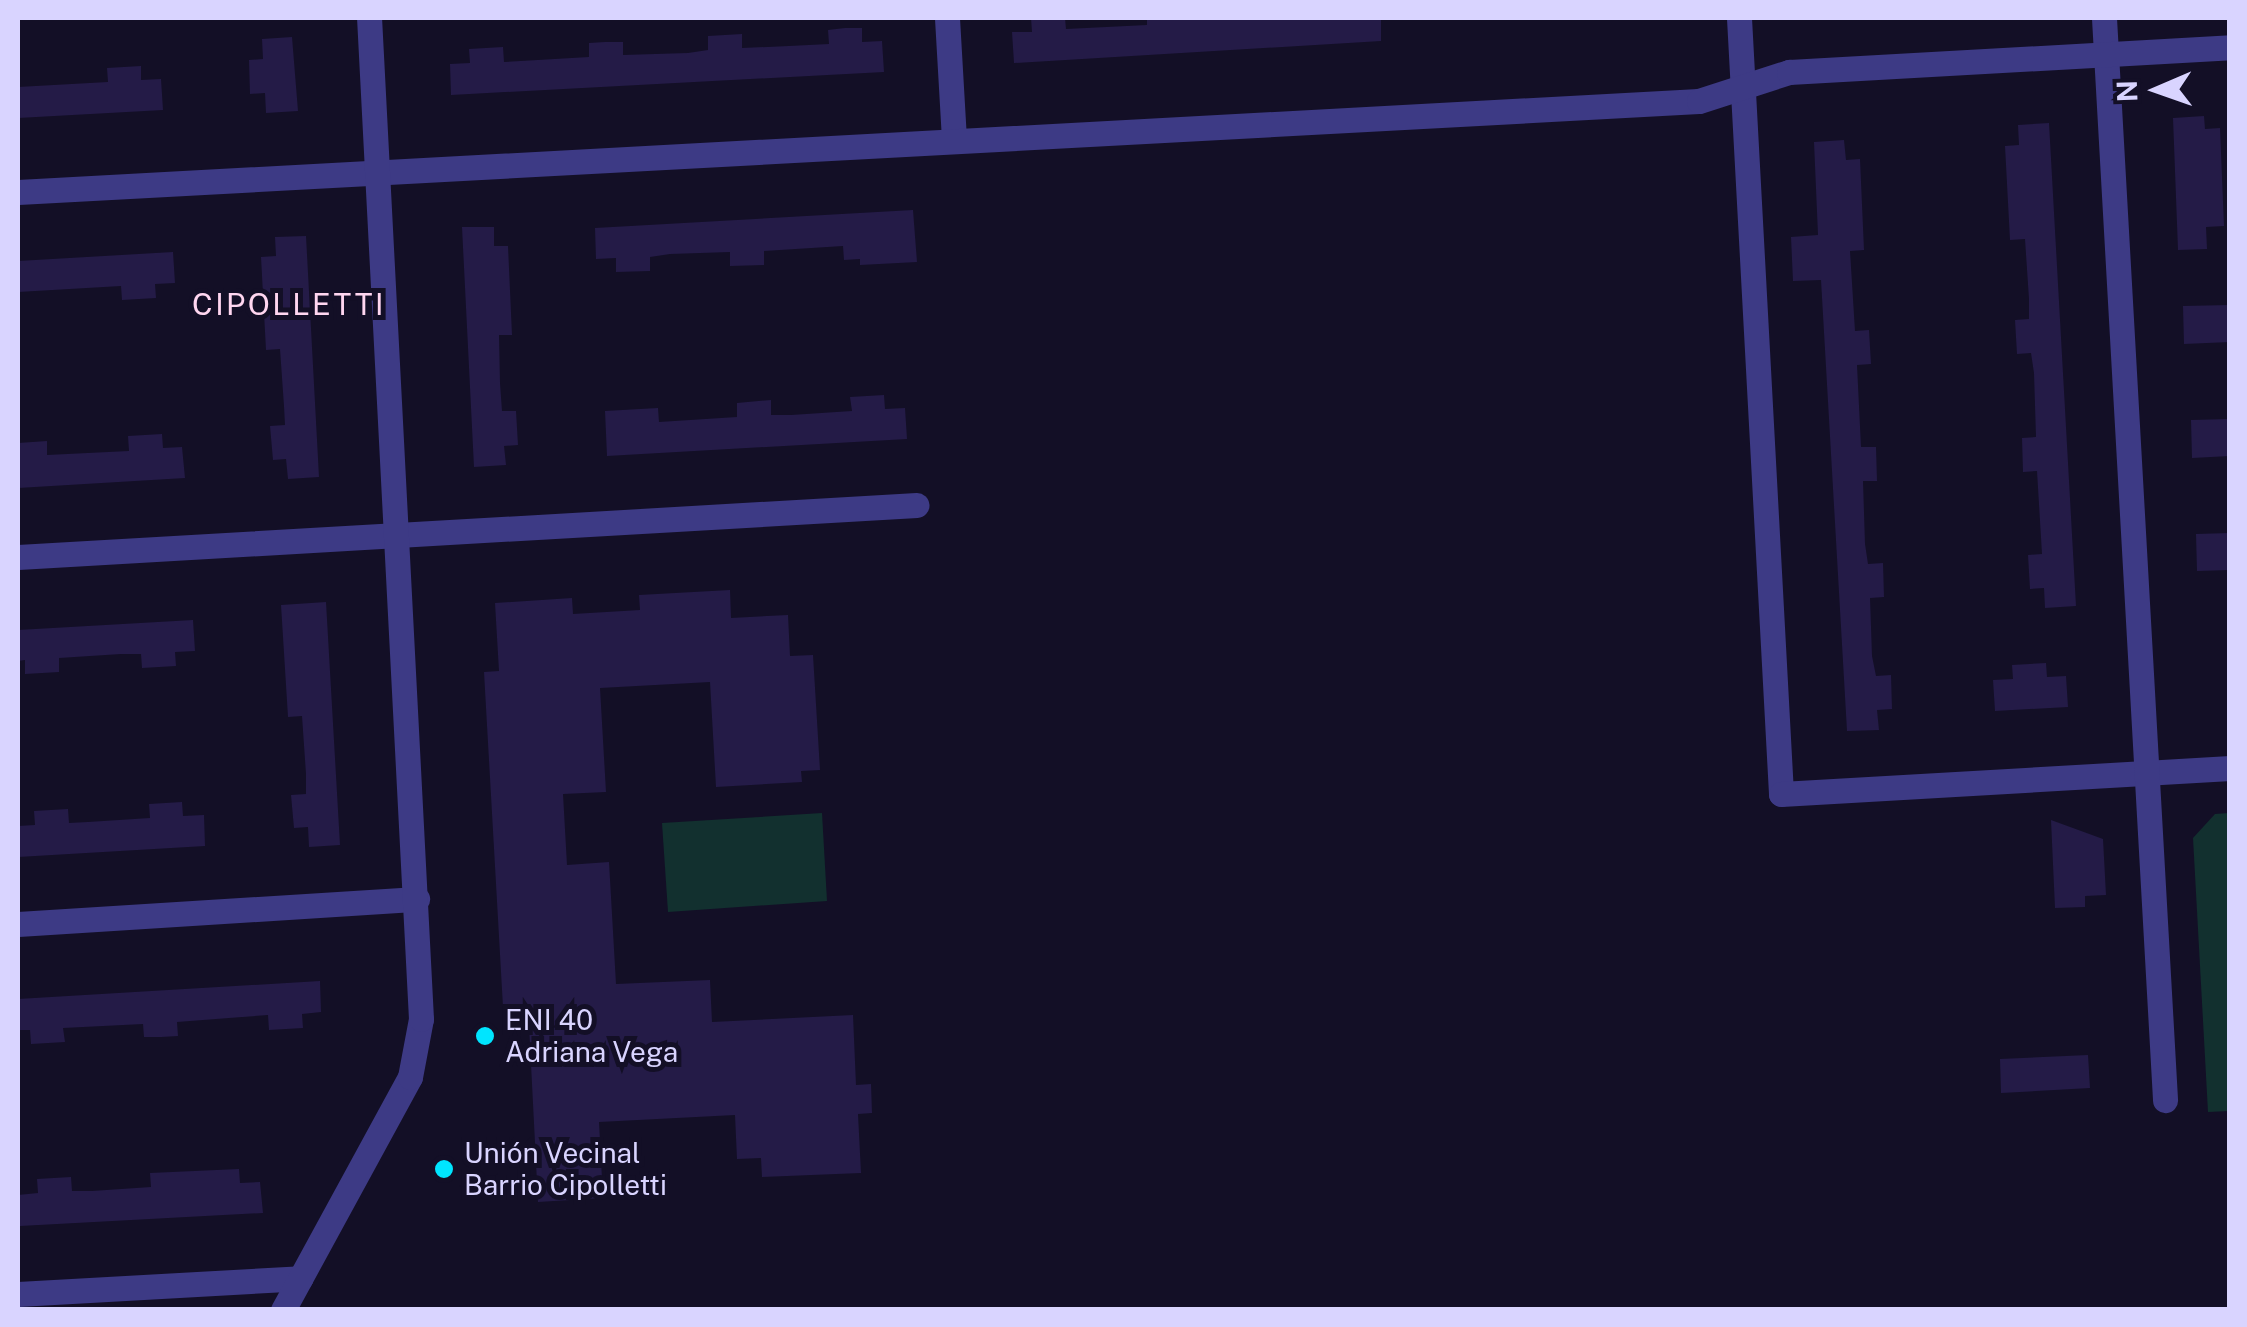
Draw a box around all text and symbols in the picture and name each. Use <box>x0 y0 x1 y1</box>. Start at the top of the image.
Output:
north arrow <box>2107 40 2207 140</box>
text: N <box>2110 80 2143 103</box>
district label: CIPOLLETTI <box>192 286 386 322</box>
place label: ENI 40 Adriana Vega <box>505 1003 679 1069</box>
marker: ENI 40 Adriana Vega <box>474 1025 496 1047</box>
place label: Unión Vecinal Barrio Cipolletti <box>464 1136 667 1202</box>
marker: Unión Vecinal Barrio Cipolletti <box>433 1158 455 1180</box>

